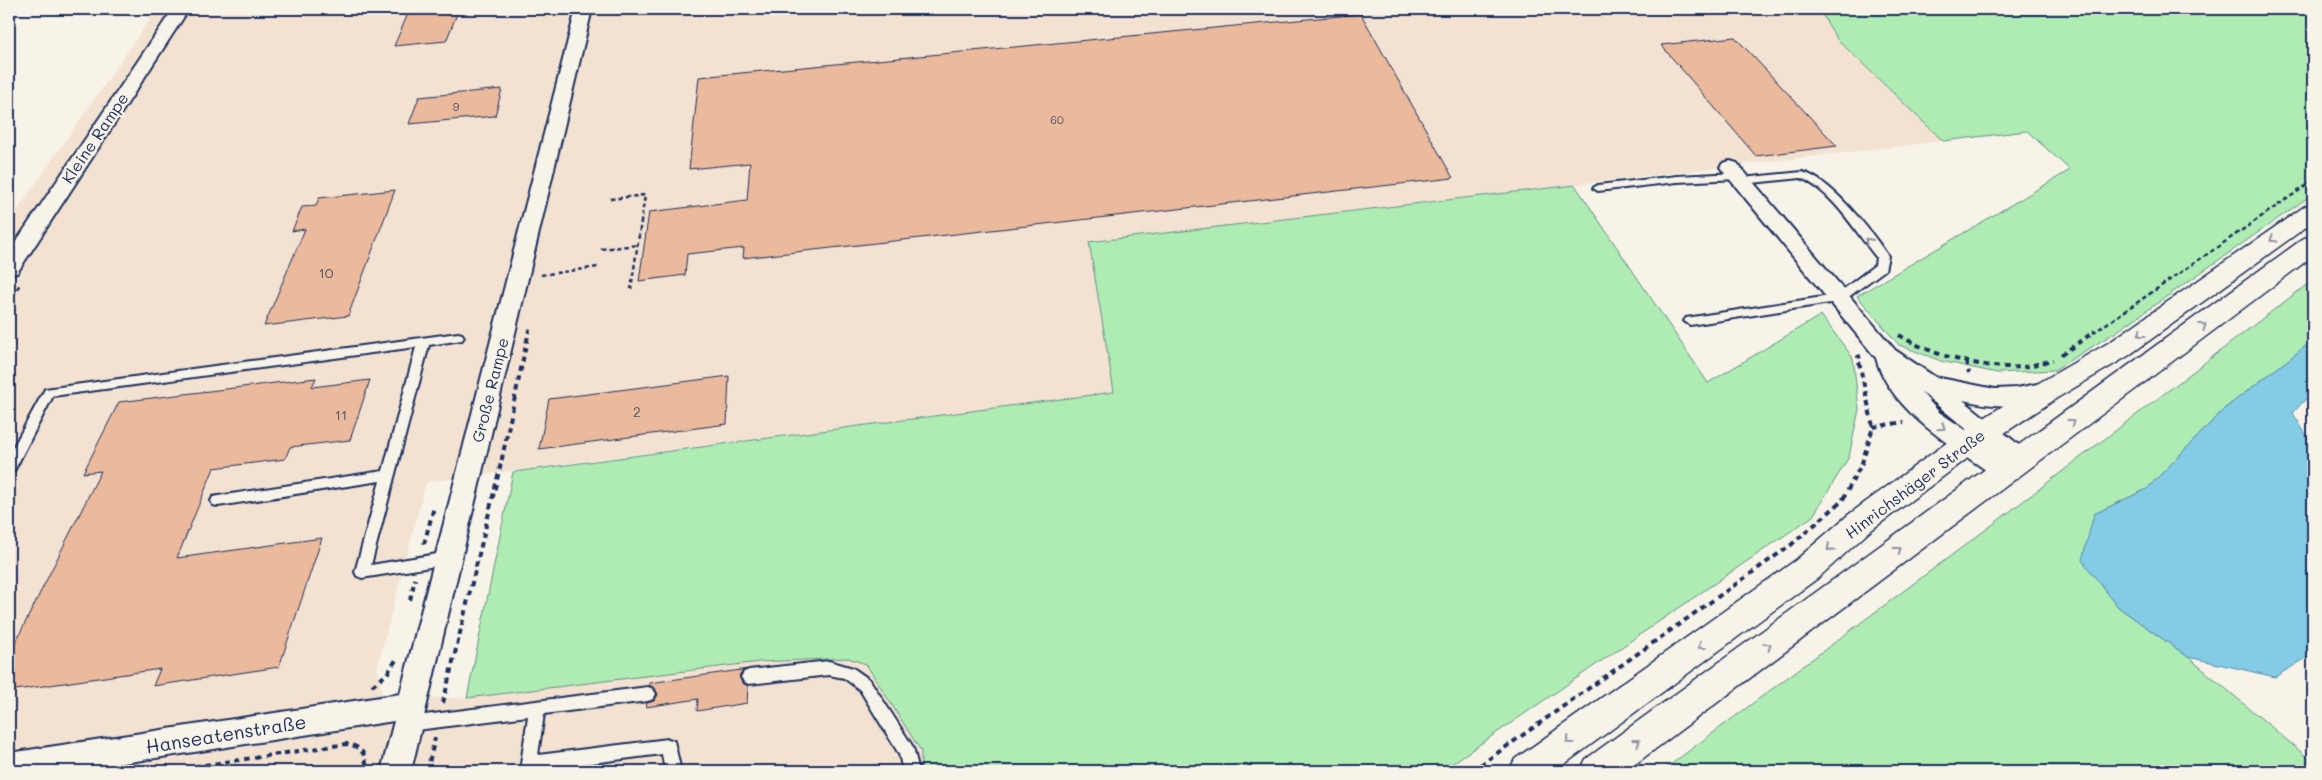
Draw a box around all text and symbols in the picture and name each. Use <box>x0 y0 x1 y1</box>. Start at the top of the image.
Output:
street label: Kleine Rampe <box>56 88 133 187</box>
house number: 9 <box>453 99 460 114</box>
house number: 60 <box>1050 112 1064 127</box>
one-way arrow <box>2269 233 2279 242</box>
one-way arrow <box>1865 238 1874 247</box>
house number: 10 <box>319 263 334 282</box>
one-way arrow <box>2197 323 2207 332</box>
one-way arrow <box>2138 328 2147 336</box>
street label: Große Rampe <box>466 335 513 444</box>
house number: 2 <box>633 402 641 421</box>
house number: 11 <box>335 405 347 424</box>
one-way arrow <box>2066 419 2076 428</box>
one-way arrow <box>1936 421 1946 430</box>
street label: Hinrichshäger Straße <box>1841 424 1989 543</box>
one-way arrow <box>1827 543 1836 552</box>
one-way arrow <box>1892 547 1902 556</box>
one-way arrow <box>1697 640 1706 649</box>
one-way arrow <box>1762 643 1772 652</box>
street label: Hanseatenstraße <box>144 708 308 759</box>
one-way arrow <box>1565 735 1575 744</box>
one-way arrow <box>1631 740 1640 748</box>

